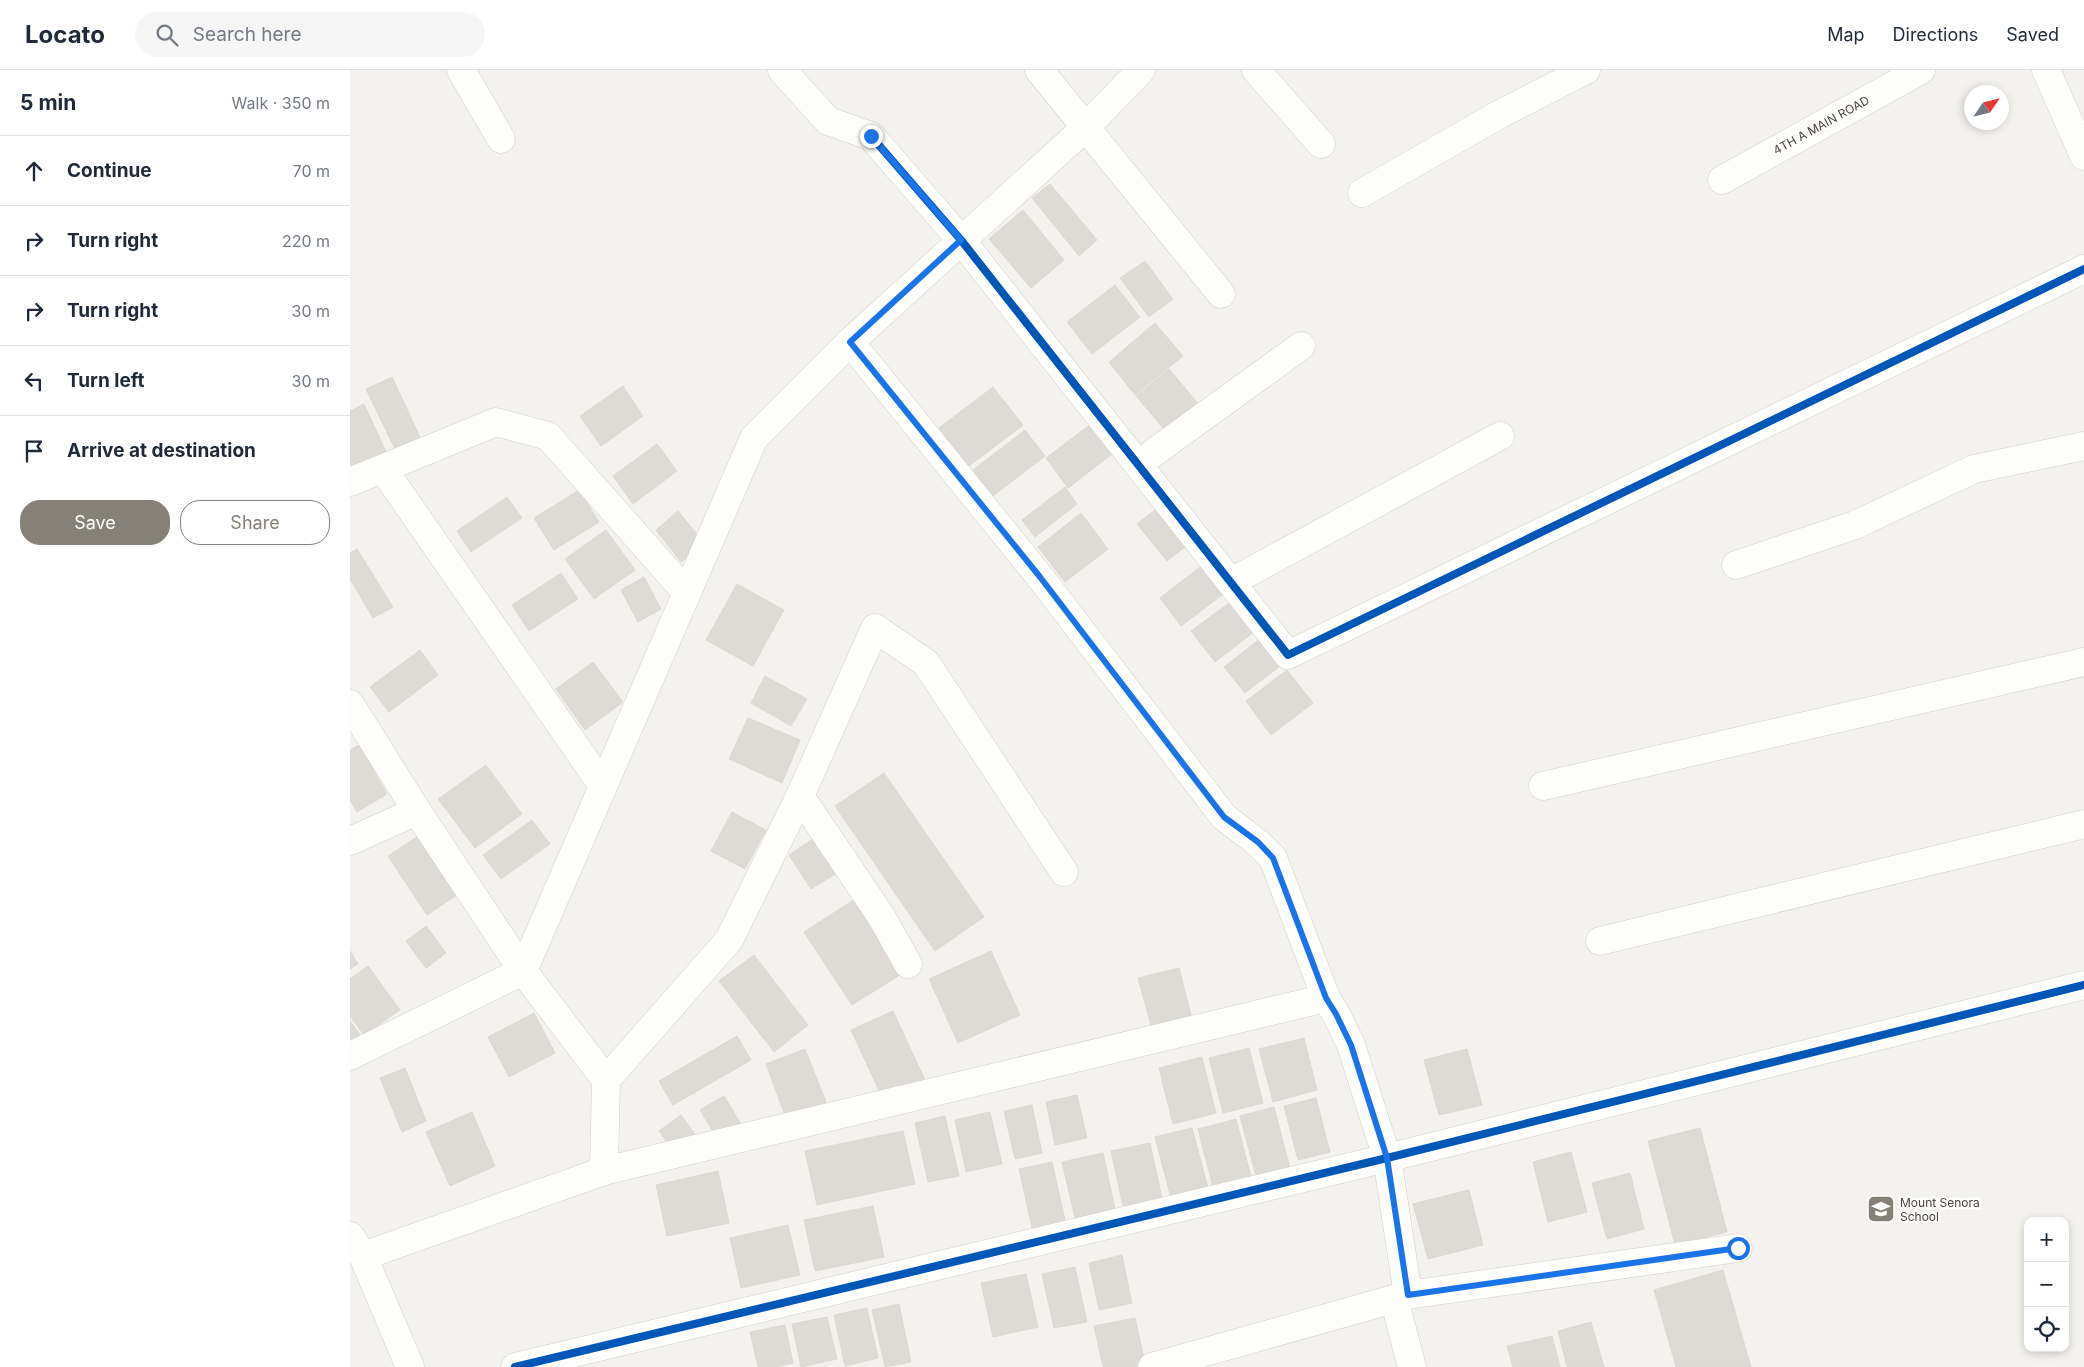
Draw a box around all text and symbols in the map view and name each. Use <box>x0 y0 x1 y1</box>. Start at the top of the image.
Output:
search box <box>135 12 485 57</box>
text: Locato <box>25 20 105 49</box>
icon: search <box>153 21 181 49</box>
text: Search here <box>193 23 301 46</box>
text: Map <box>1827 24 1865 45</box>
text: Directions <box>1893 24 1978 45</box>
text: Saved <box>2006 24 2059 45</box>
north arrow <box>1964 85 2009 130</box>
text: 5 min <box>20 90 76 115</box>
street label: 4TH A MAIN ROAD <box>1770 92 1872 158</box>
text: Walk · 350 m <box>232 93 330 113</box>
route end <box>860 125 883 148</box>
icon: ahead <box>20 157 48 185</box>
text: Continue <box>67 159 152 182</box>
text: 70 m <box>293 161 330 181</box>
icon: right <box>20 227 48 255</box>
text: Turn right <box>67 229 158 252</box>
text: 220 m <box>282 231 330 251</box>
icon: right <box>20 297 48 325</box>
text: Turn right <box>67 299 158 322</box>
text: 30 m <box>292 301 330 321</box>
icon: left <box>20 367 48 395</box>
text: Turn left <box>67 369 145 392</box>
text: 30 m <box>292 371 330 391</box>
icon: arrive <box>20 437 48 465</box>
text: Arrive at destination <box>67 439 256 462</box>
button: Save <box>20 500 170 545</box>
button: Share <box>180 500 330 545</box>
school or university icon: Mount Senora School <box>1866 1194 1896 1224</box>
place label: Mount Senora School <box>1900 1195 1980 1224</box>
map controls <box>2024 1217 2069 1352</box>
button: + <box>2024 1217 2069 1262</box>
route start <box>1727 1237 1750 1260</box>
button: − <box>2024 1262 2069 1307</box>
button: locate <box>2024 1307 2069 1352</box>

